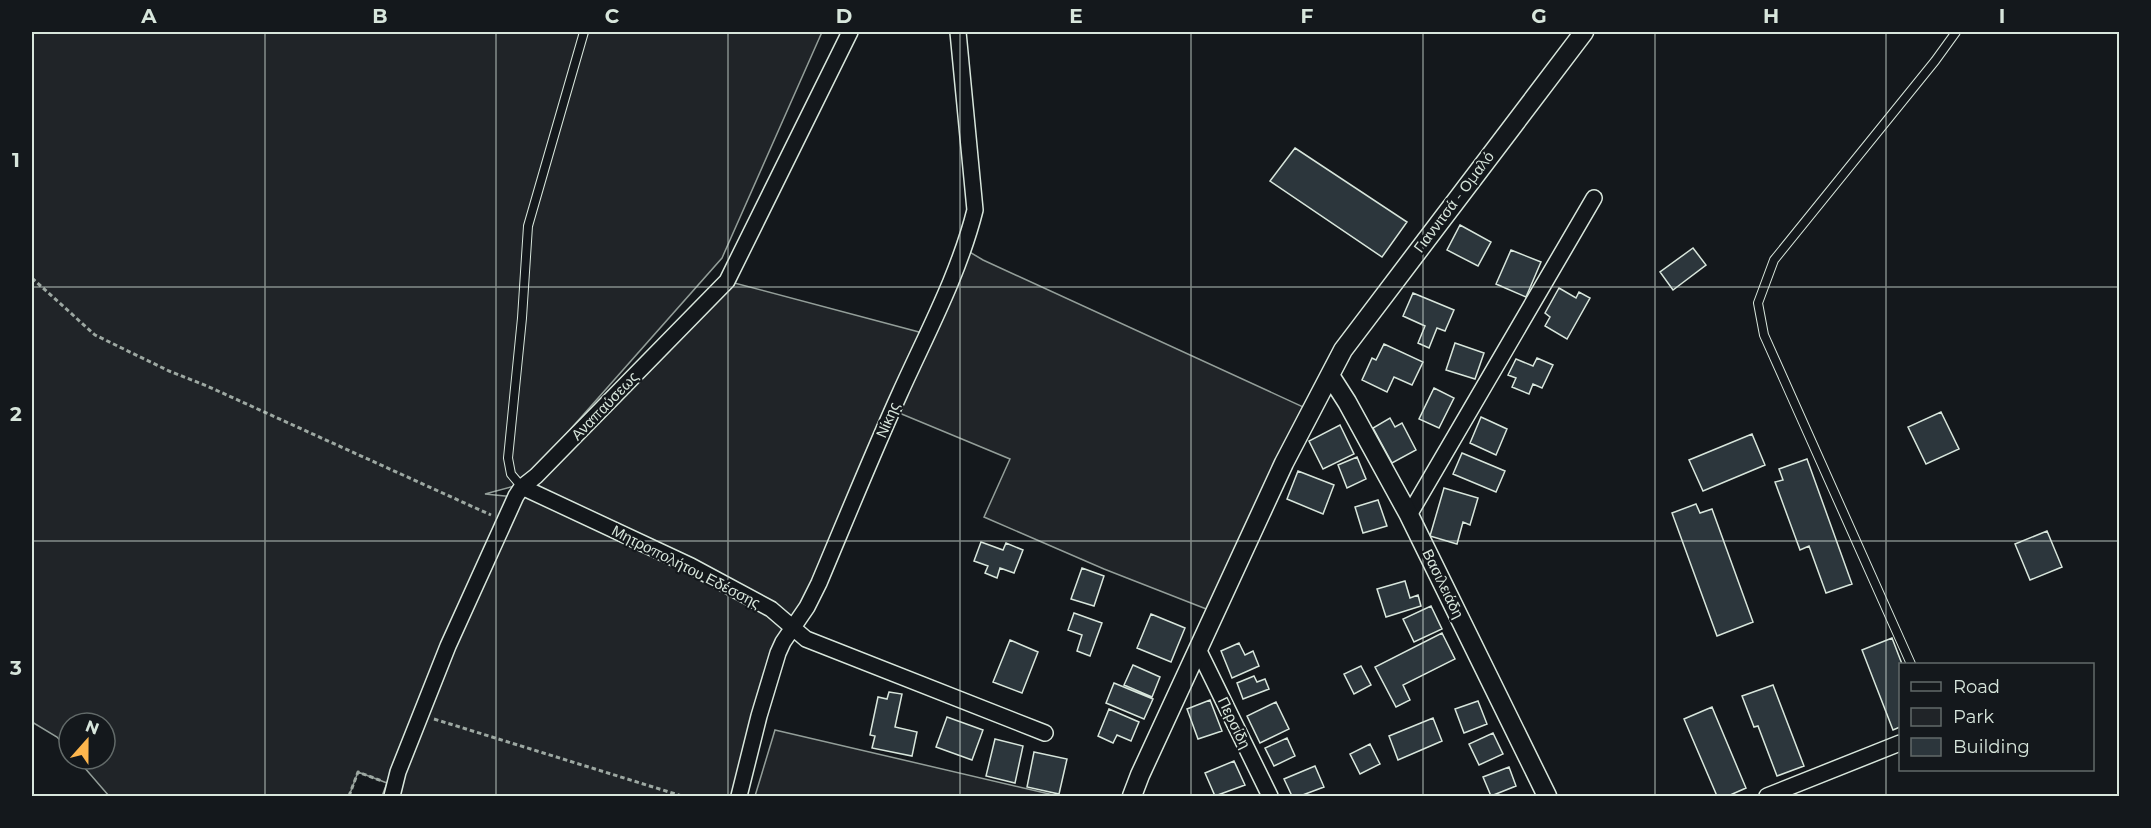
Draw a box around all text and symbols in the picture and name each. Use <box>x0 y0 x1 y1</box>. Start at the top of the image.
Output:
text: A <box>140 4 157 28</box>
text: B <box>372 4 388 28</box>
text: C <box>605 4 620 28</box>
text: D <box>836 4 852 28</box>
text: E <box>1069 4 1083 28</box>
text: F <box>1301 4 1314 28</box>
text: G <box>1531 4 1547 28</box>
text: H <box>1763 4 1779 28</box>
text: I <box>1999 4 2005 28</box>
street label: Γιαννιτσά - Ομαλό <box>1409 147 1498 256</box>
text: 1 <box>12 148 20 172</box>
street label: Αναπαύσεως <box>567 367 642 444</box>
street label: Νίκης <box>872 399 904 441</box>
text: 2 <box>10 402 22 426</box>
street label: Μητροπολήτου Εδέσσης <box>609 521 764 612</box>
street label: Βασιλειάδη <box>1419 546 1468 622</box>
text: 3 <box>9 656 22 680</box>
legend <box>1899 663 2094 771</box>
text: Road <box>1953 676 2000 698</box>
street label: Περσίδη <box>1214 694 1255 752</box>
text: Park <box>1953 706 1994 728</box>
north arrow <box>57 711 117 771</box>
text: N <box>83 716 102 739</box>
text: Building <box>1953 736 2030 758</box>

